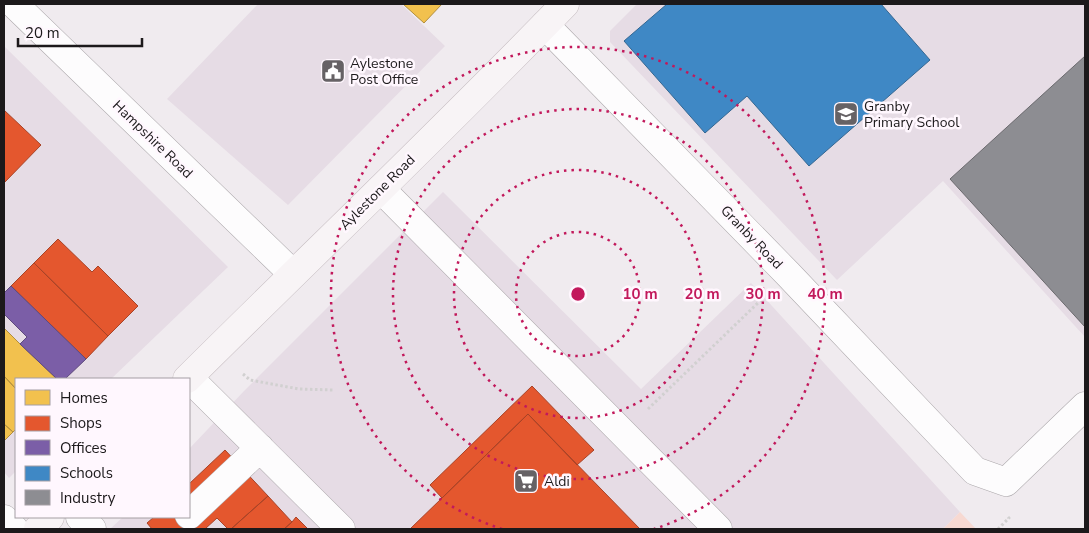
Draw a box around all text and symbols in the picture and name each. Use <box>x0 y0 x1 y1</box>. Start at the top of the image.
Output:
scale bar <box>18 15 141 47</box>
text: 20 m <box>25 23 60 43</box>
place label: Aylestone Post Office <box>350 54 418 89</box>
public building icon: Aylestone Post Office <box>320 58 346 84</box>
street label: Hampshire Road <box>108 96 197 183</box>
place label: Granby Primary School <box>864 97 960 132</box>
school or university icon: Granby Primary School <box>833 101 859 127</box>
street label: Aylestone Road <box>335 150 419 234</box>
street label: Granby Road <box>716 201 787 273</box>
text: 10 m <box>622 284 658 304</box>
text: 20 m <box>684 284 720 304</box>
text: 30 m <box>745 284 781 304</box>
text: 40 m <box>807 284 843 304</box>
centre of rings <box>569 285 587 303</box>
legend <box>15 378 190 518</box>
text: Homes <box>60 388 108 408</box>
text: Shops <box>60 413 102 433</box>
text: Offices <box>60 438 107 458</box>
text: Schools <box>60 463 113 483</box>
supermarket icon: Aldi <box>513 468 539 494</box>
place label: Aldi <box>544 472 570 491</box>
text: Industry <box>60 488 116 508</box>

